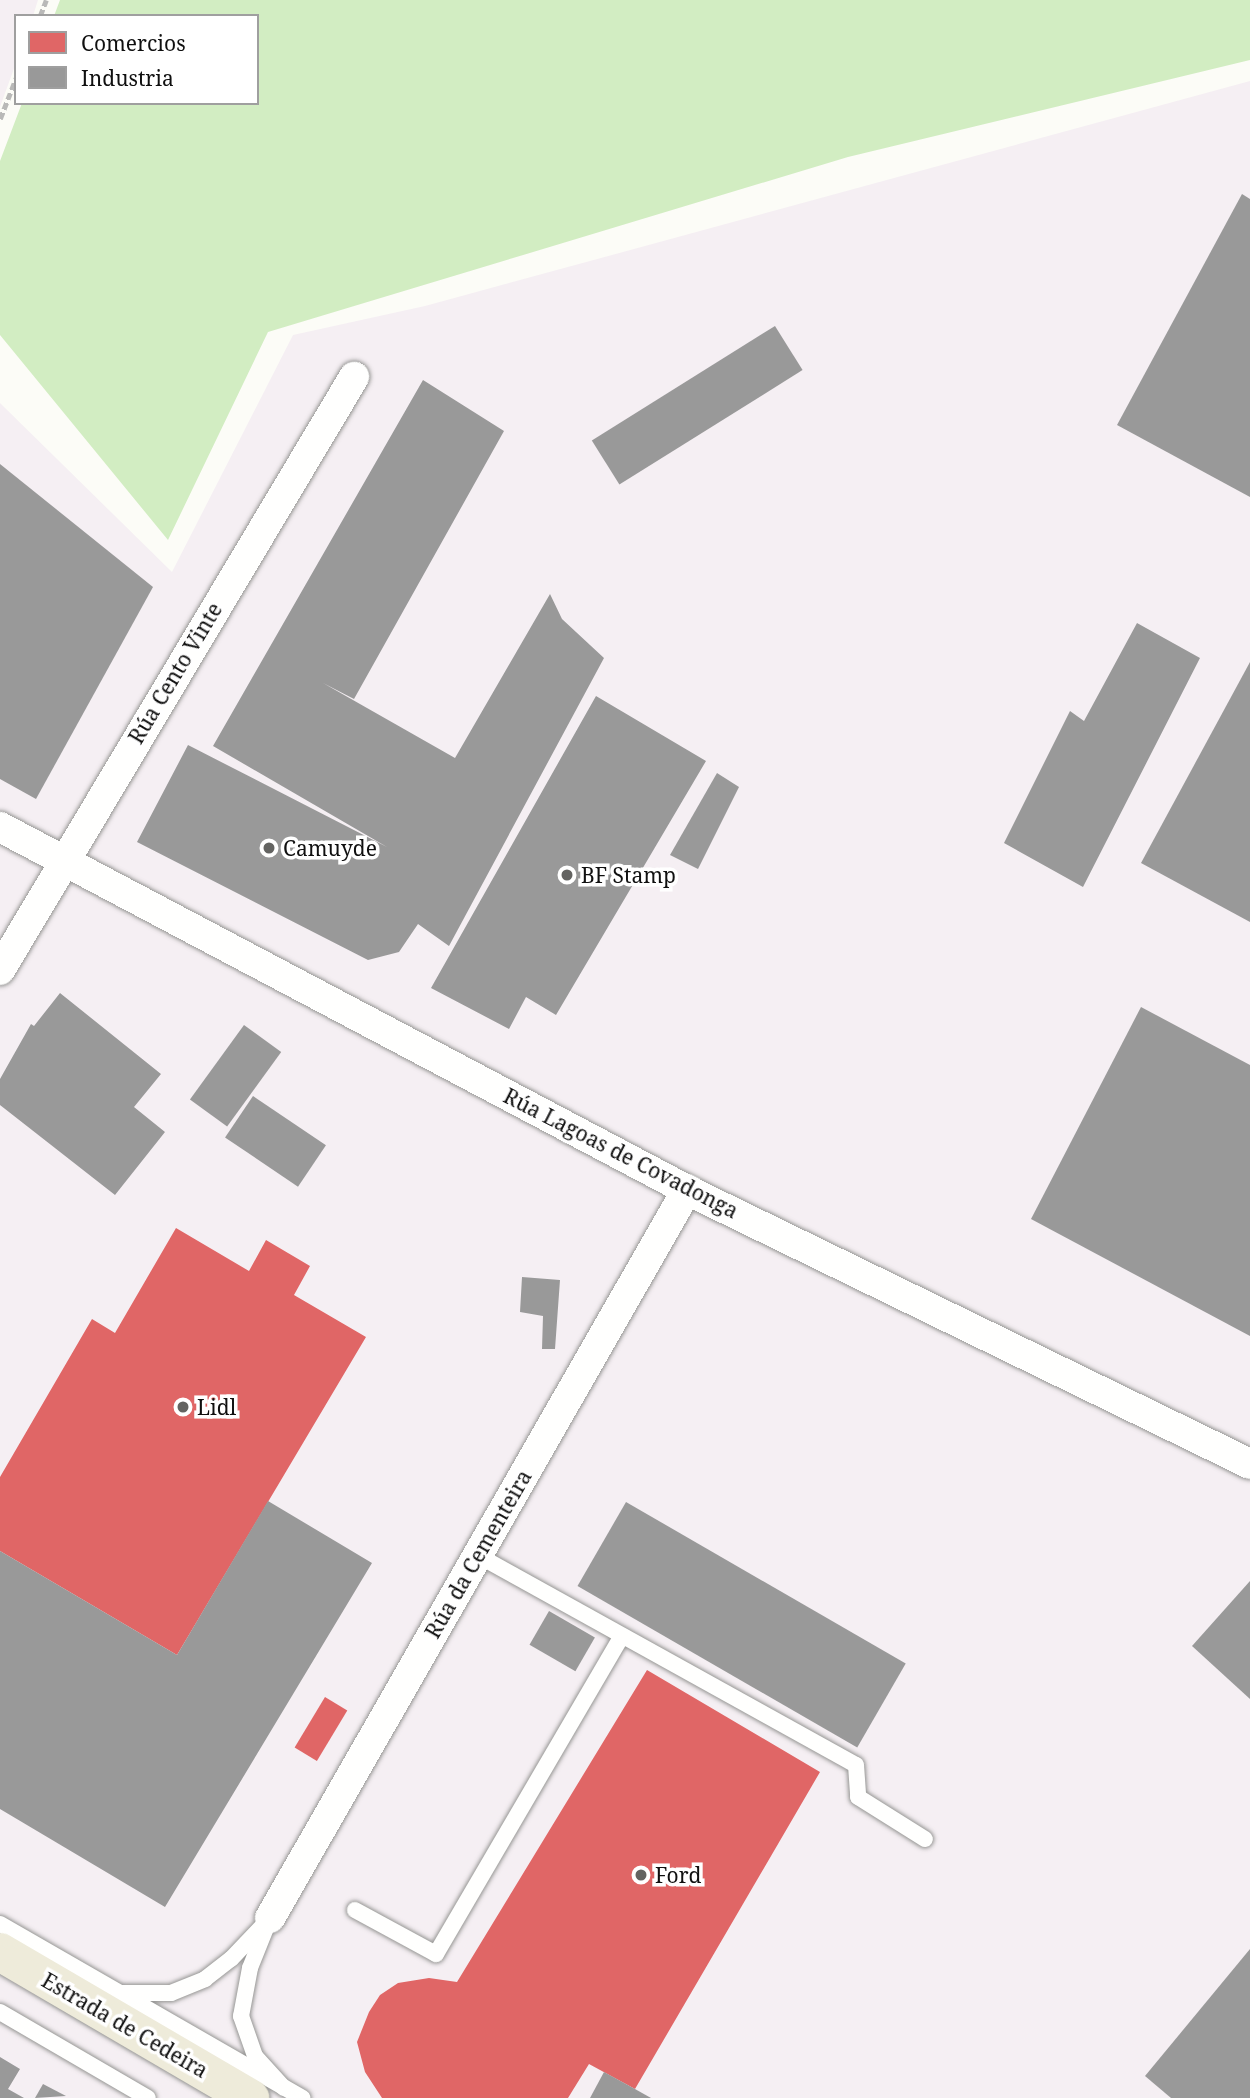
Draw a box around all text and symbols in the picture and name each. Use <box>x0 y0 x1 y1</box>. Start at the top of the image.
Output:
legend <box>14 14 259 105</box>
text: Comercios <box>81 29 186 57</box>
text: Industria <box>81 64 174 92</box>
street label: Rúa Cento Vinte <box>123 598 227 748</box>
place label: Camuyde <box>283 835 377 861</box>
marker: Camuyde <box>261 840 277 856</box>
place label: BF Stamp <box>581 862 676 888</box>
marker: BF Stamp <box>559 867 575 883</box>
street label: Rúa Lagoas de Covadonga <box>500 1083 742 1223</box>
place label: Lidl <box>197 1394 236 1420</box>
marker: Lidl <box>175 1399 191 1415</box>
street label: Rúa da Cementeira <box>420 1465 536 1643</box>
place label: Ford <box>655 1862 701 1888</box>
marker: Ford <box>633 1867 649 1883</box>
street label: Estrada de Cedeira <box>38 1967 212 2083</box>

